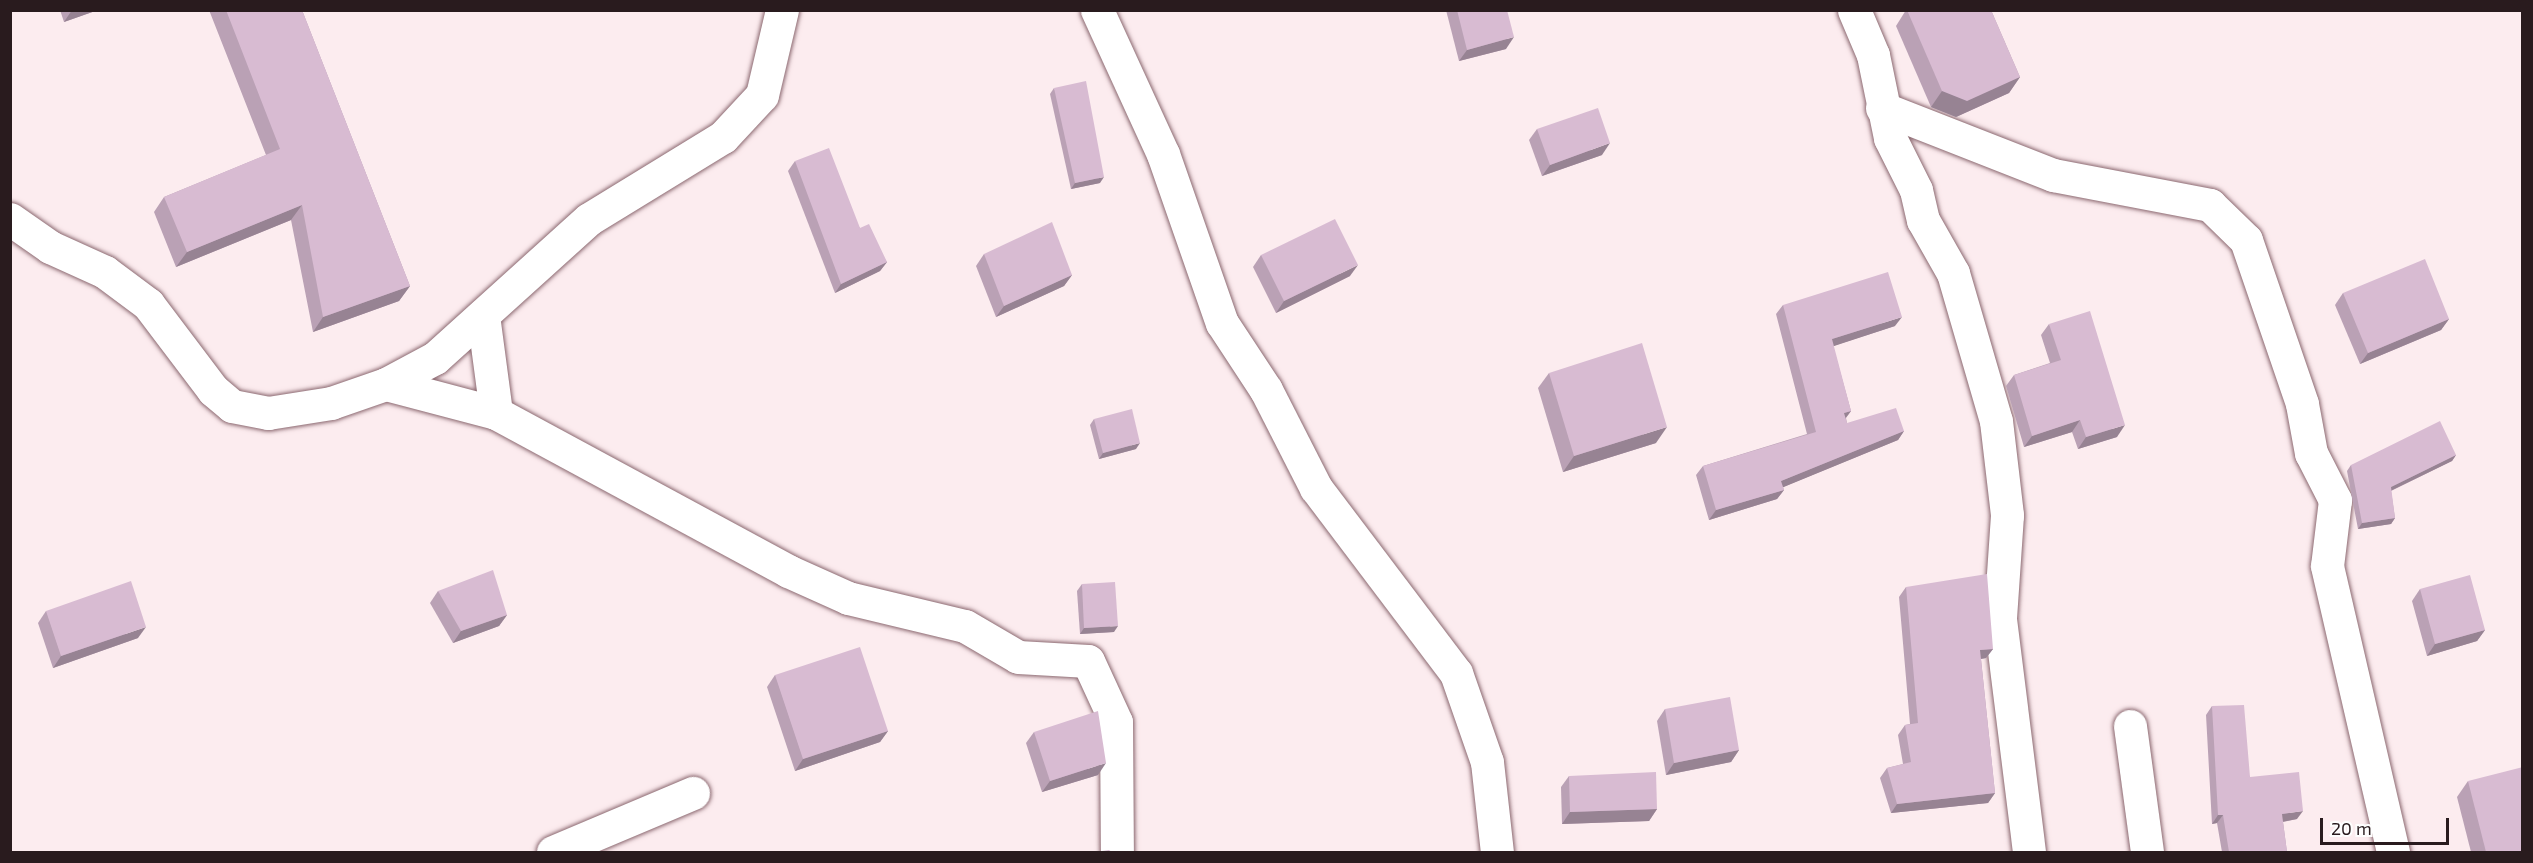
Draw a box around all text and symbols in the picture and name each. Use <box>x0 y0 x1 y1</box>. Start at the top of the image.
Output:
scale bar <box>2323 806 2452 844</box>
text: 20 m <box>2331 817 2372 839</box>

